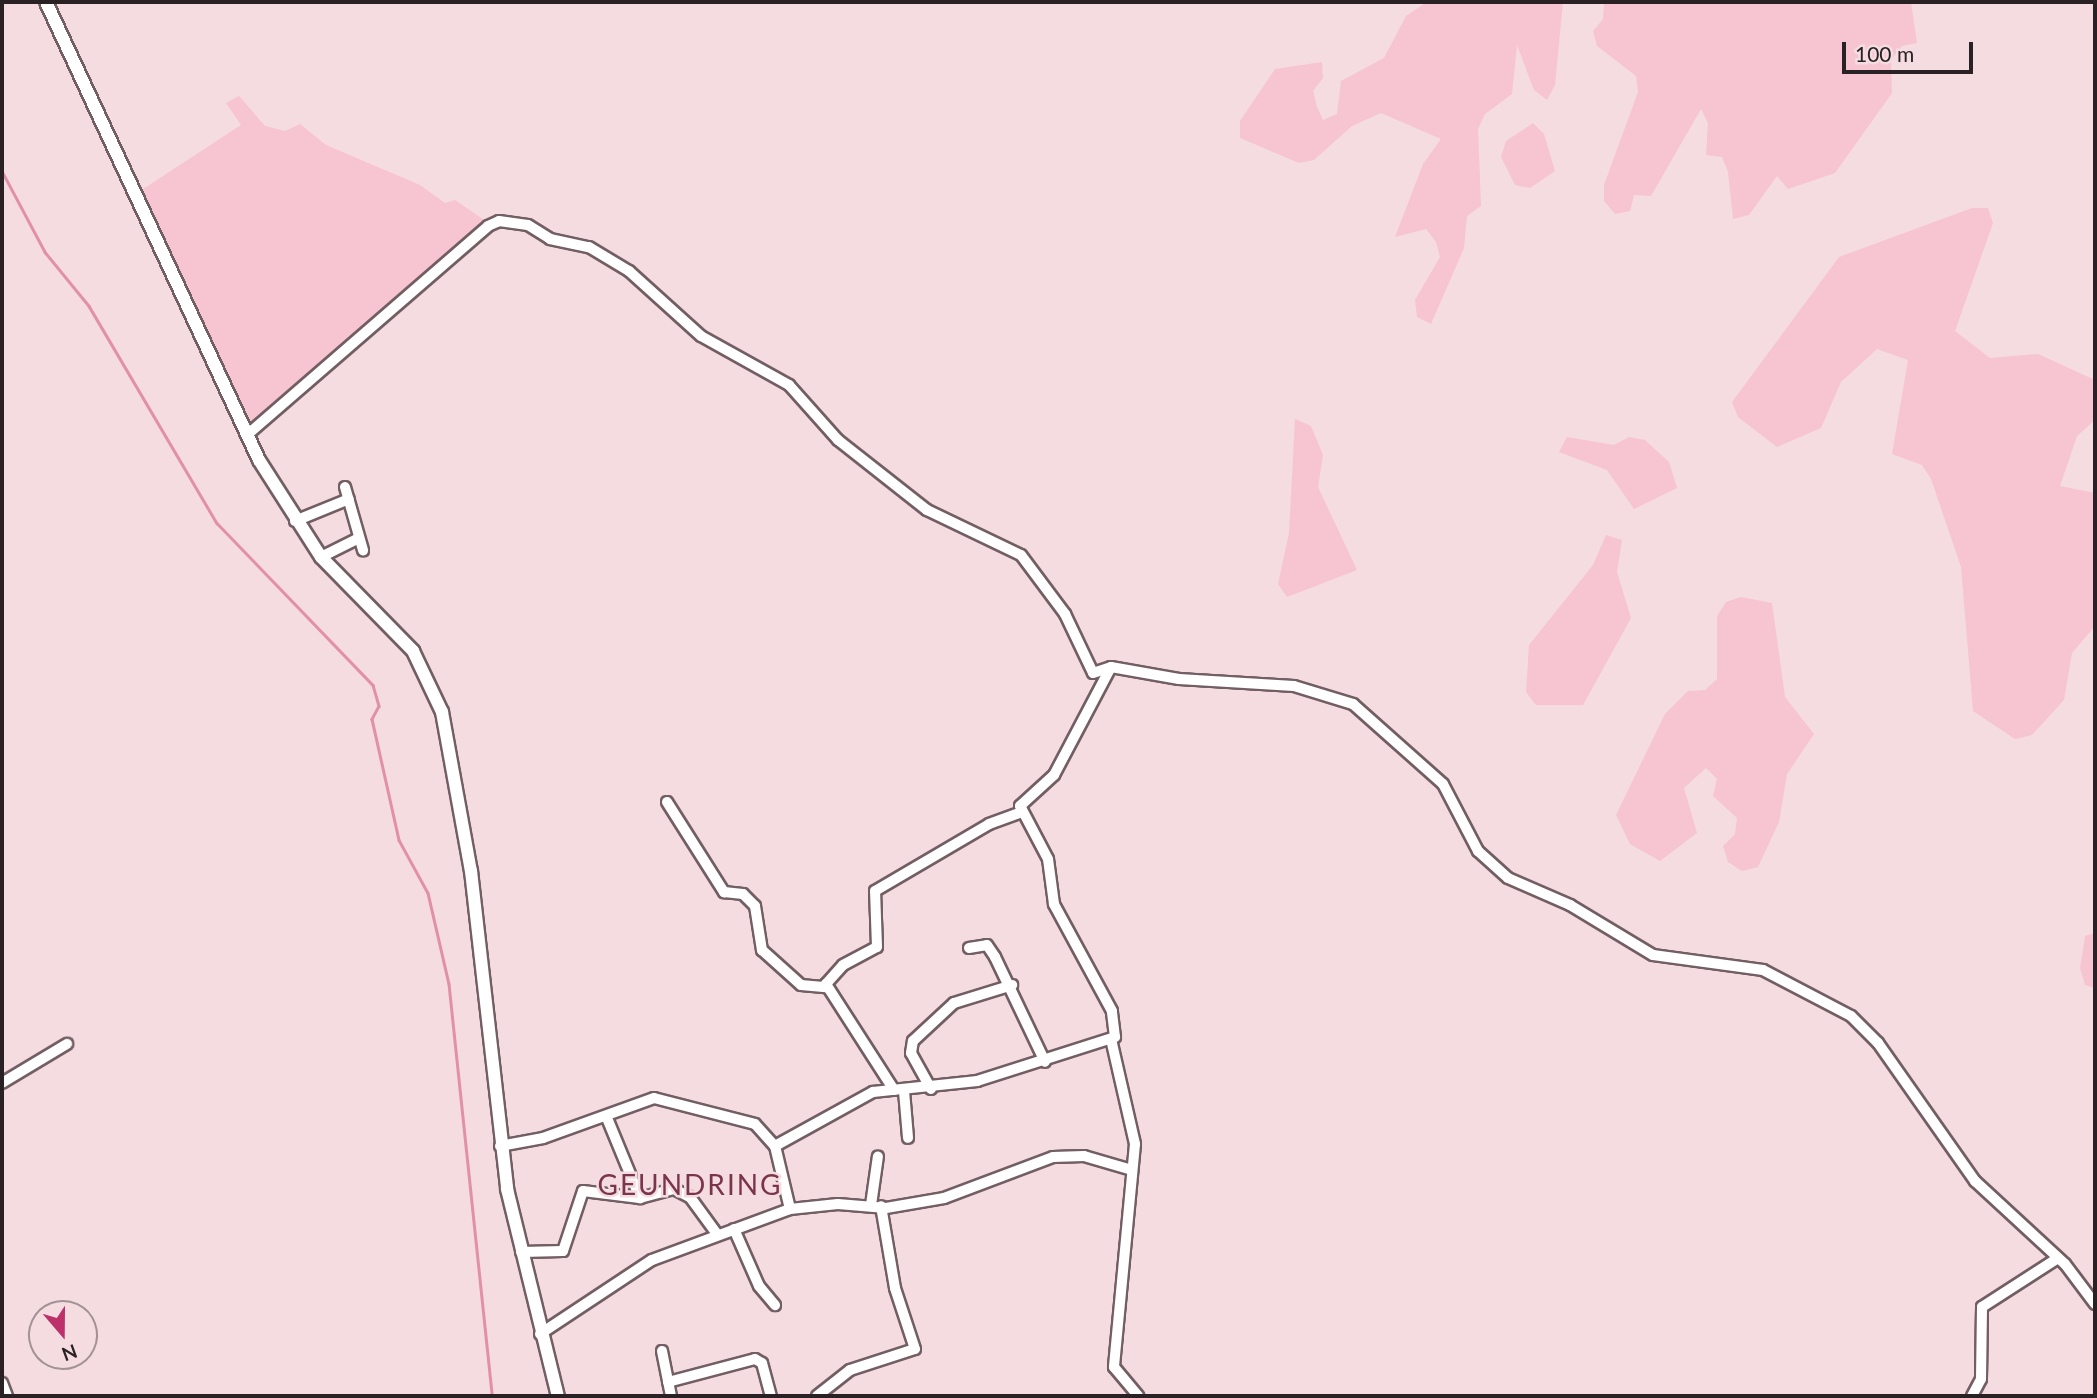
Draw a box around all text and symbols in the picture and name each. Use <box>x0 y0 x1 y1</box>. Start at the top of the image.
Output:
scale bar <box>1845 28 1976 72</box>
text: 100 m <box>1855 41 1914 66</box>
district label: GEUNDRING <box>599 1167 781 1201</box>
north arrow <box>28 1300 98 1370</box>
text: N <box>59 1340 80 1367</box>

